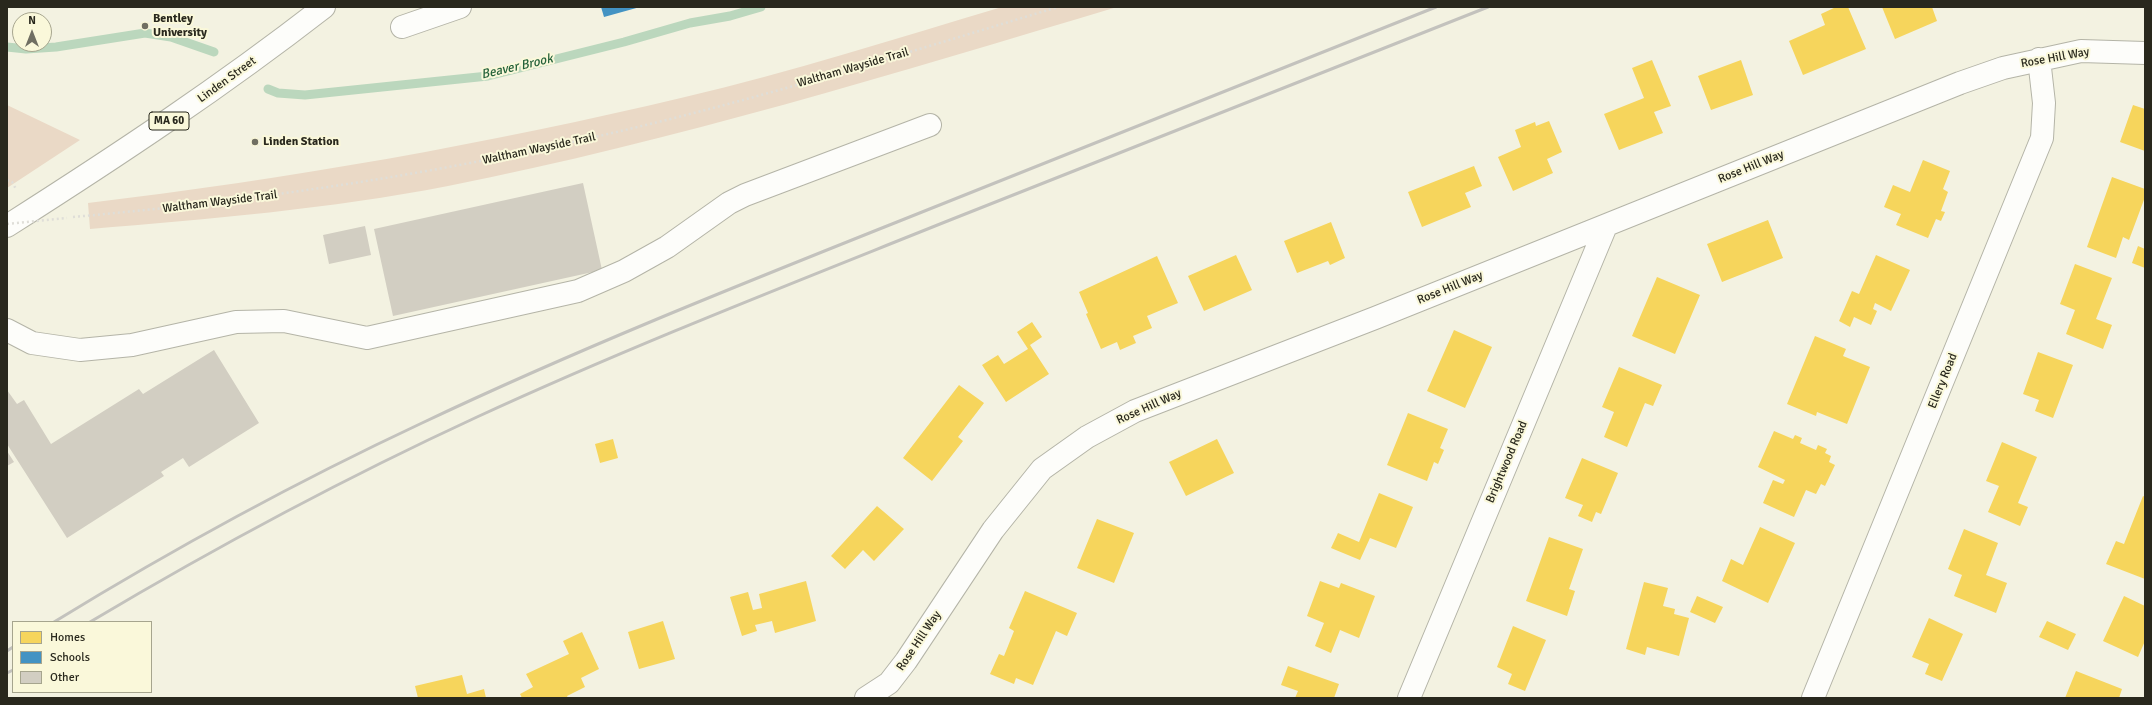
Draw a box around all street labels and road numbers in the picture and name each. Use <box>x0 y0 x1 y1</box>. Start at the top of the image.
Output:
street label: Waltham Wayside Trail <box>795 45 911 91</box>
street label: Rose Hill Way <box>2020 45 2090 71</box>
street label: Linden Street <box>195 54 259 106</box>
road number: MA 60 <box>149 112 189 130</box>
street label: Waltham Wayside Trail <box>481 130 597 168</box>
street label: Rose Hill Way <box>1716 147 1786 187</box>
street label: Waltham Wayside Trail <box>162 188 278 216</box>
street label: Rose Hill Way <box>1415 268 1485 308</box>
street label: Ellery Road <box>1925 351 1961 411</box>
street label: Rose Hill Way <box>1114 386 1184 428</box>
street label: Brightwood Road <box>1483 419 1531 505</box>
street label: Rose Hill Way <box>894 608 944 674</box>

